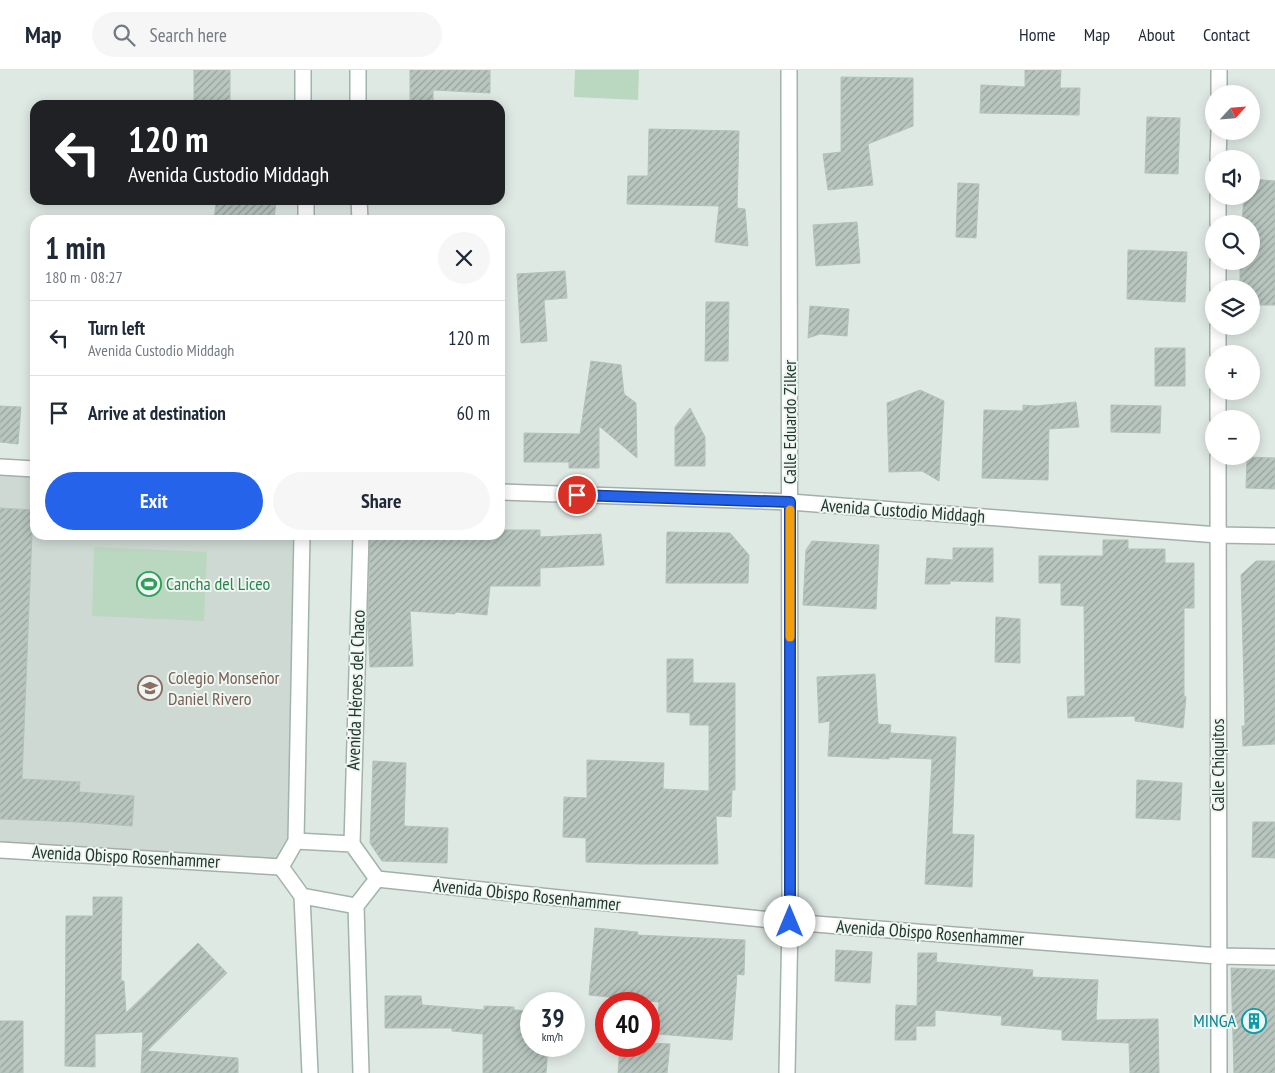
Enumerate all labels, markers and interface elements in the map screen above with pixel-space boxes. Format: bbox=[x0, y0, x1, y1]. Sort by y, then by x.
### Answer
search box bbox=[92, 12, 442, 57]
text: Map bbox=[25, 19, 62, 50]
icon: search bbox=[110, 21, 138, 49]
text: Search here bbox=[150, 23, 227, 47]
text: Home bbox=[1019, 23, 1056, 46]
text: Map bbox=[1084, 23, 1110, 46]
text: About bbox=[1138, 23, 1175, 46]
text: Contact bbox=[1203, 23, 1250, 46]
north arrow bbox=[1205, 85, 1260, 140]
map controls bbox=[1205, 85, 1260, 465]
text: 120 m bbox=[128, 116, 209, 162]
icon: left bbox=[45, 120, 110, 185]
button: sound bbox=[1205, 150, 1260, 205]
text: Avenida Custodio Middagh bbox=[128, 160, 329, 188]
button: search bbox=[1205, 215, 1260, 270]
text: 1 min bbox=[45, 228, 106, 267]
button: close bbox=[438, 232, 490, 284]
text: 180 m · 08:27 bbox=[45, 267, 123, 287]
button: layers bbox=[1205, 280, 1260, 335]
text: Turn left bbox=[88, 316, 145, 340]
icon: left bbox=[45, 324, 73, 352]
text: 120 m bbox=[448, 326, 490, 350]
text: Avenida Custodio Middagh bbox=[88, 340, 234, 360]
button: + bbox=[1205, 345, 1260, 400]
street label: Calle Eduardo Zilker bbox=[778, 360, 801, 484]
icon: arrive bbox=[45, 399, 73, 427]
text: Arrive at destination bbox=[88, 401, 226, 425]
text: 60 m bbox=[457, 401, 490, 425]
button: − bbox=[1205, 410, 1260, 465]
button: Exit bbox=[45, 472, 263, 530]
button: Share bbox=[273, 472, 490, 530]
pin bbox=[556, 474, 598, 516]
icon: arrive bbox=[563, 481, 591, 509]
street label: Avenida Custodio Middagh bbox=[820, 493, 986, 528]
sports icon: Cancha del Liceo bbox=[136, 571, 162, 597]
place label: Cancha del Liceo bbox=[166, 572, 270, 595]
street label: Avenida Héroes del Chaco bbox=[341, 609, 370, 771]
place label: Colegio Monseñor Daniel Rivero bbox=[168, 666, 280, 710]
school or university icon: Colegio Monseñor Daniel Rivero bbox=[137, 675, 163, 701]
street label: Calle Chiquitos bbox=[1206, 718, 1229, 812]
street label: Avenida Obispo Rosenhammer bbox=[31, 840, 221, 873]
street label: Avenida Obispo Rosenhammer bbox=[432, 873, 622, 916]
position arrow bbox=[763, 895, 815, 947]
street label: Avenida Obispo Rosenhammer bbox=[835, 914, 1025, 951]
speed limit sign: 40 bbox=[595, 992, 660, 1057]
text: 39 bbox=[541, 1002, 564, 1034]
building icon: MINGA bbox=[1241, 1008, 1267, 1034]
place label: MINGA bbox=[1193, 1009, 1236, 1032]
text: km/h bbox=[542, 1029, 563, 1044]

